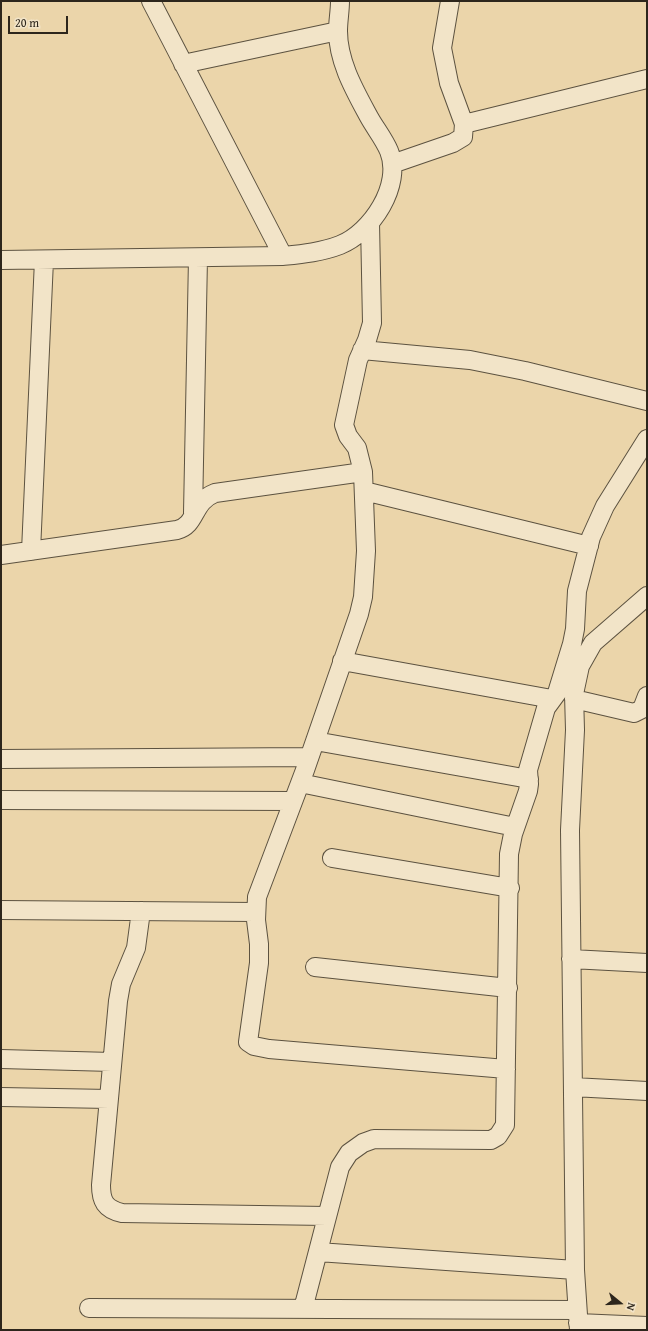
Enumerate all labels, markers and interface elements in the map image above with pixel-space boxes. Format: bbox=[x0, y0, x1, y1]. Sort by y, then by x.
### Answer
scale bar bbox=[10, 8, 70, 34]
text: 20 m bbox=[15, 14, 39, 31]
north arrow bbox=[600, 1283, 640, 1323]
text: N bbox=[623, 1301, 640, 1313]

